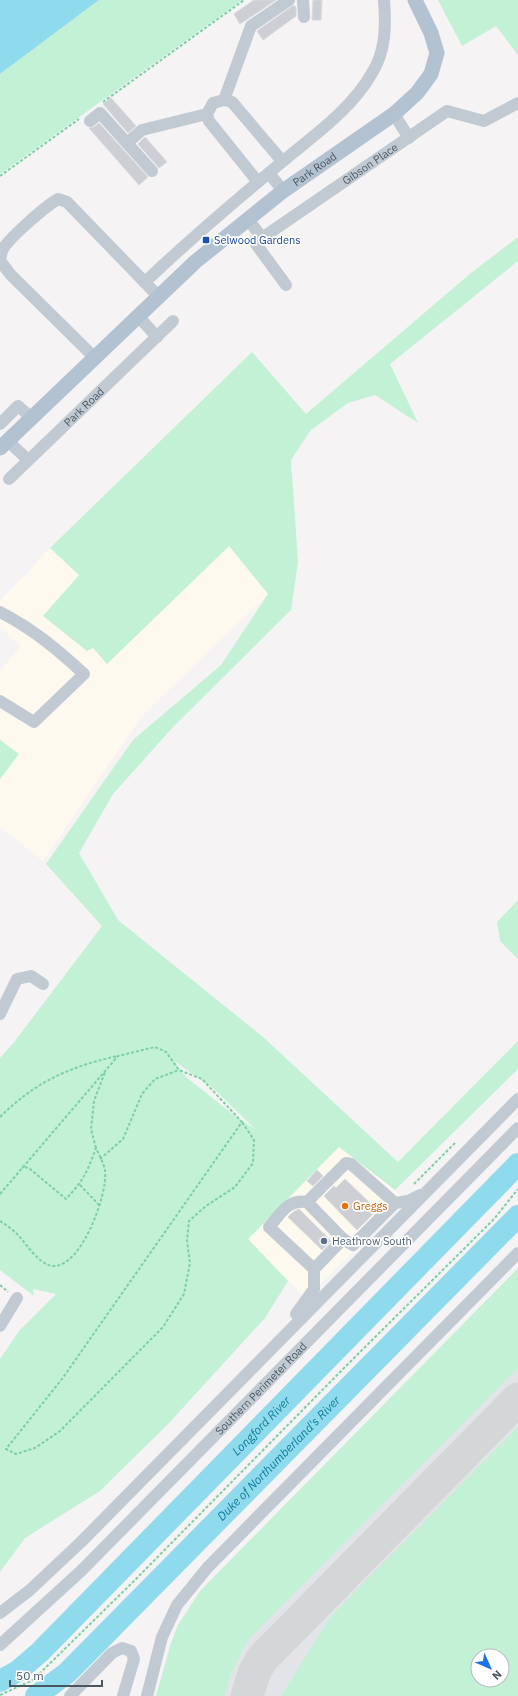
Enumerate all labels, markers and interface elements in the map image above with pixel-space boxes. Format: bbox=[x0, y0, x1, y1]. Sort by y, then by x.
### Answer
street label: Gibson Place bbox=[340, 140, 400, 188]
street label: Park Road bbox=[290, 149, 339, 189]
place label: Selwood Gardens bbox=[214, 233, 301, 247]
marker: Selwood Gardens bbox=[201, 235, 211, 245]
street label: Park Road bbox=[61, 384, 107, 429]
place label: Greggs bbox=[353, 1199, 388, 1213]
marker: Greggs bbox=[340, 1201, 350, 1211]
place label: Heathrow South bbox=[332, 1234, 412, 1248]
marker: Heathrow South bbox=[319, 1236, 329, 1246]
street label: Southern Perimeter Road bbox=[212, 1339, 310, 1438]
water label: Duke of Northumberland's River bbox=[214, 1392, 343, 1524]
water label: Longford River bbox=[229, 1393, 294, 1458]
north arrow bbox=[470, 1648, 510, 1688]
scale bar bbox=[10, 1662, 102, 1688]
text: N bbox=[489, 1667, 505, 1683]
text: 50 m bbox=[16, 1668, 44, 1683]

